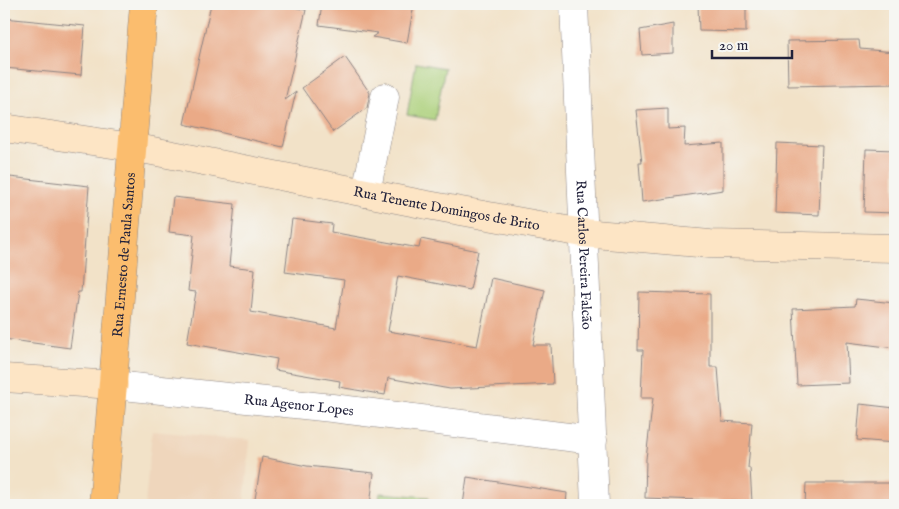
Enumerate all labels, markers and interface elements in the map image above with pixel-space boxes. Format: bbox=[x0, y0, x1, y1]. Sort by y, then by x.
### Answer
scale bar bbox=[712, 28, 792, 60]
text: 20 m bbox=[719, 36, 749, 55]
street label: Rua Ernesto de Paula Santos bbox=[109, 172, 140, 338]
street label: Rua Carlos Pereira Falcão bbox=[571, 180, 596, 330]
street label: Rua Tenente Domingos de Brito bbox=[352, 183, 542, 235]
street label: Rua Agenor Lopes bbox=[243, 391, 355, 421]

